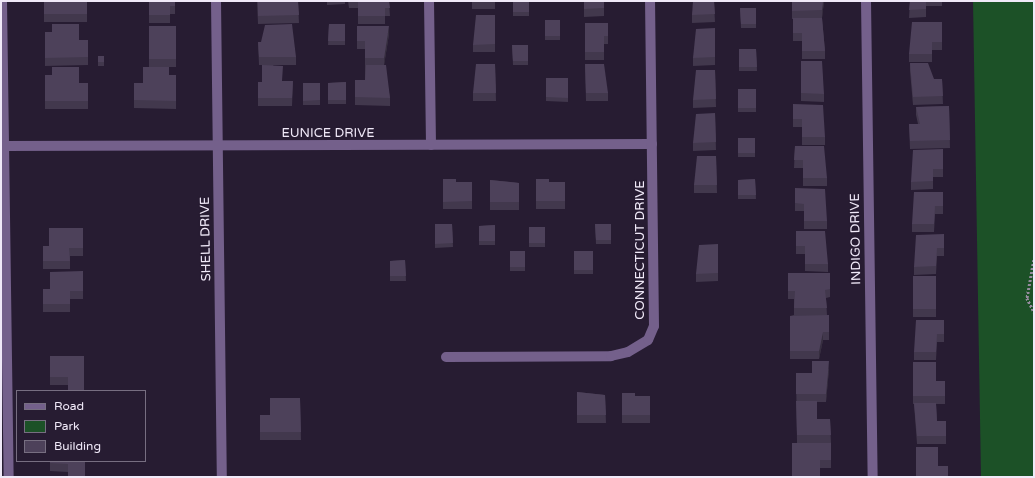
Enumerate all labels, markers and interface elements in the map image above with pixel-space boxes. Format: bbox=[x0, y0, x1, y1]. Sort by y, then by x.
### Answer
street label: EUNICE DRIVE bbox=[281, 125, 375, 141]
street label: CONNECTICUT DRIVE bbox=[632, 180, 648, 320]
street label: INDIGO DRIVE bbox=[847, 193, 865, 285]
street label: SHELL DRIVE bbox=[197, 197, 215, 281]
legend bbox=[16, 390, 146, 462]
text: Road bbox=[54, 399, 84, 413]
text: Park bbox=[54, 419, 80, 433]
text: Building bbox=[54, 439, 101, 453]

